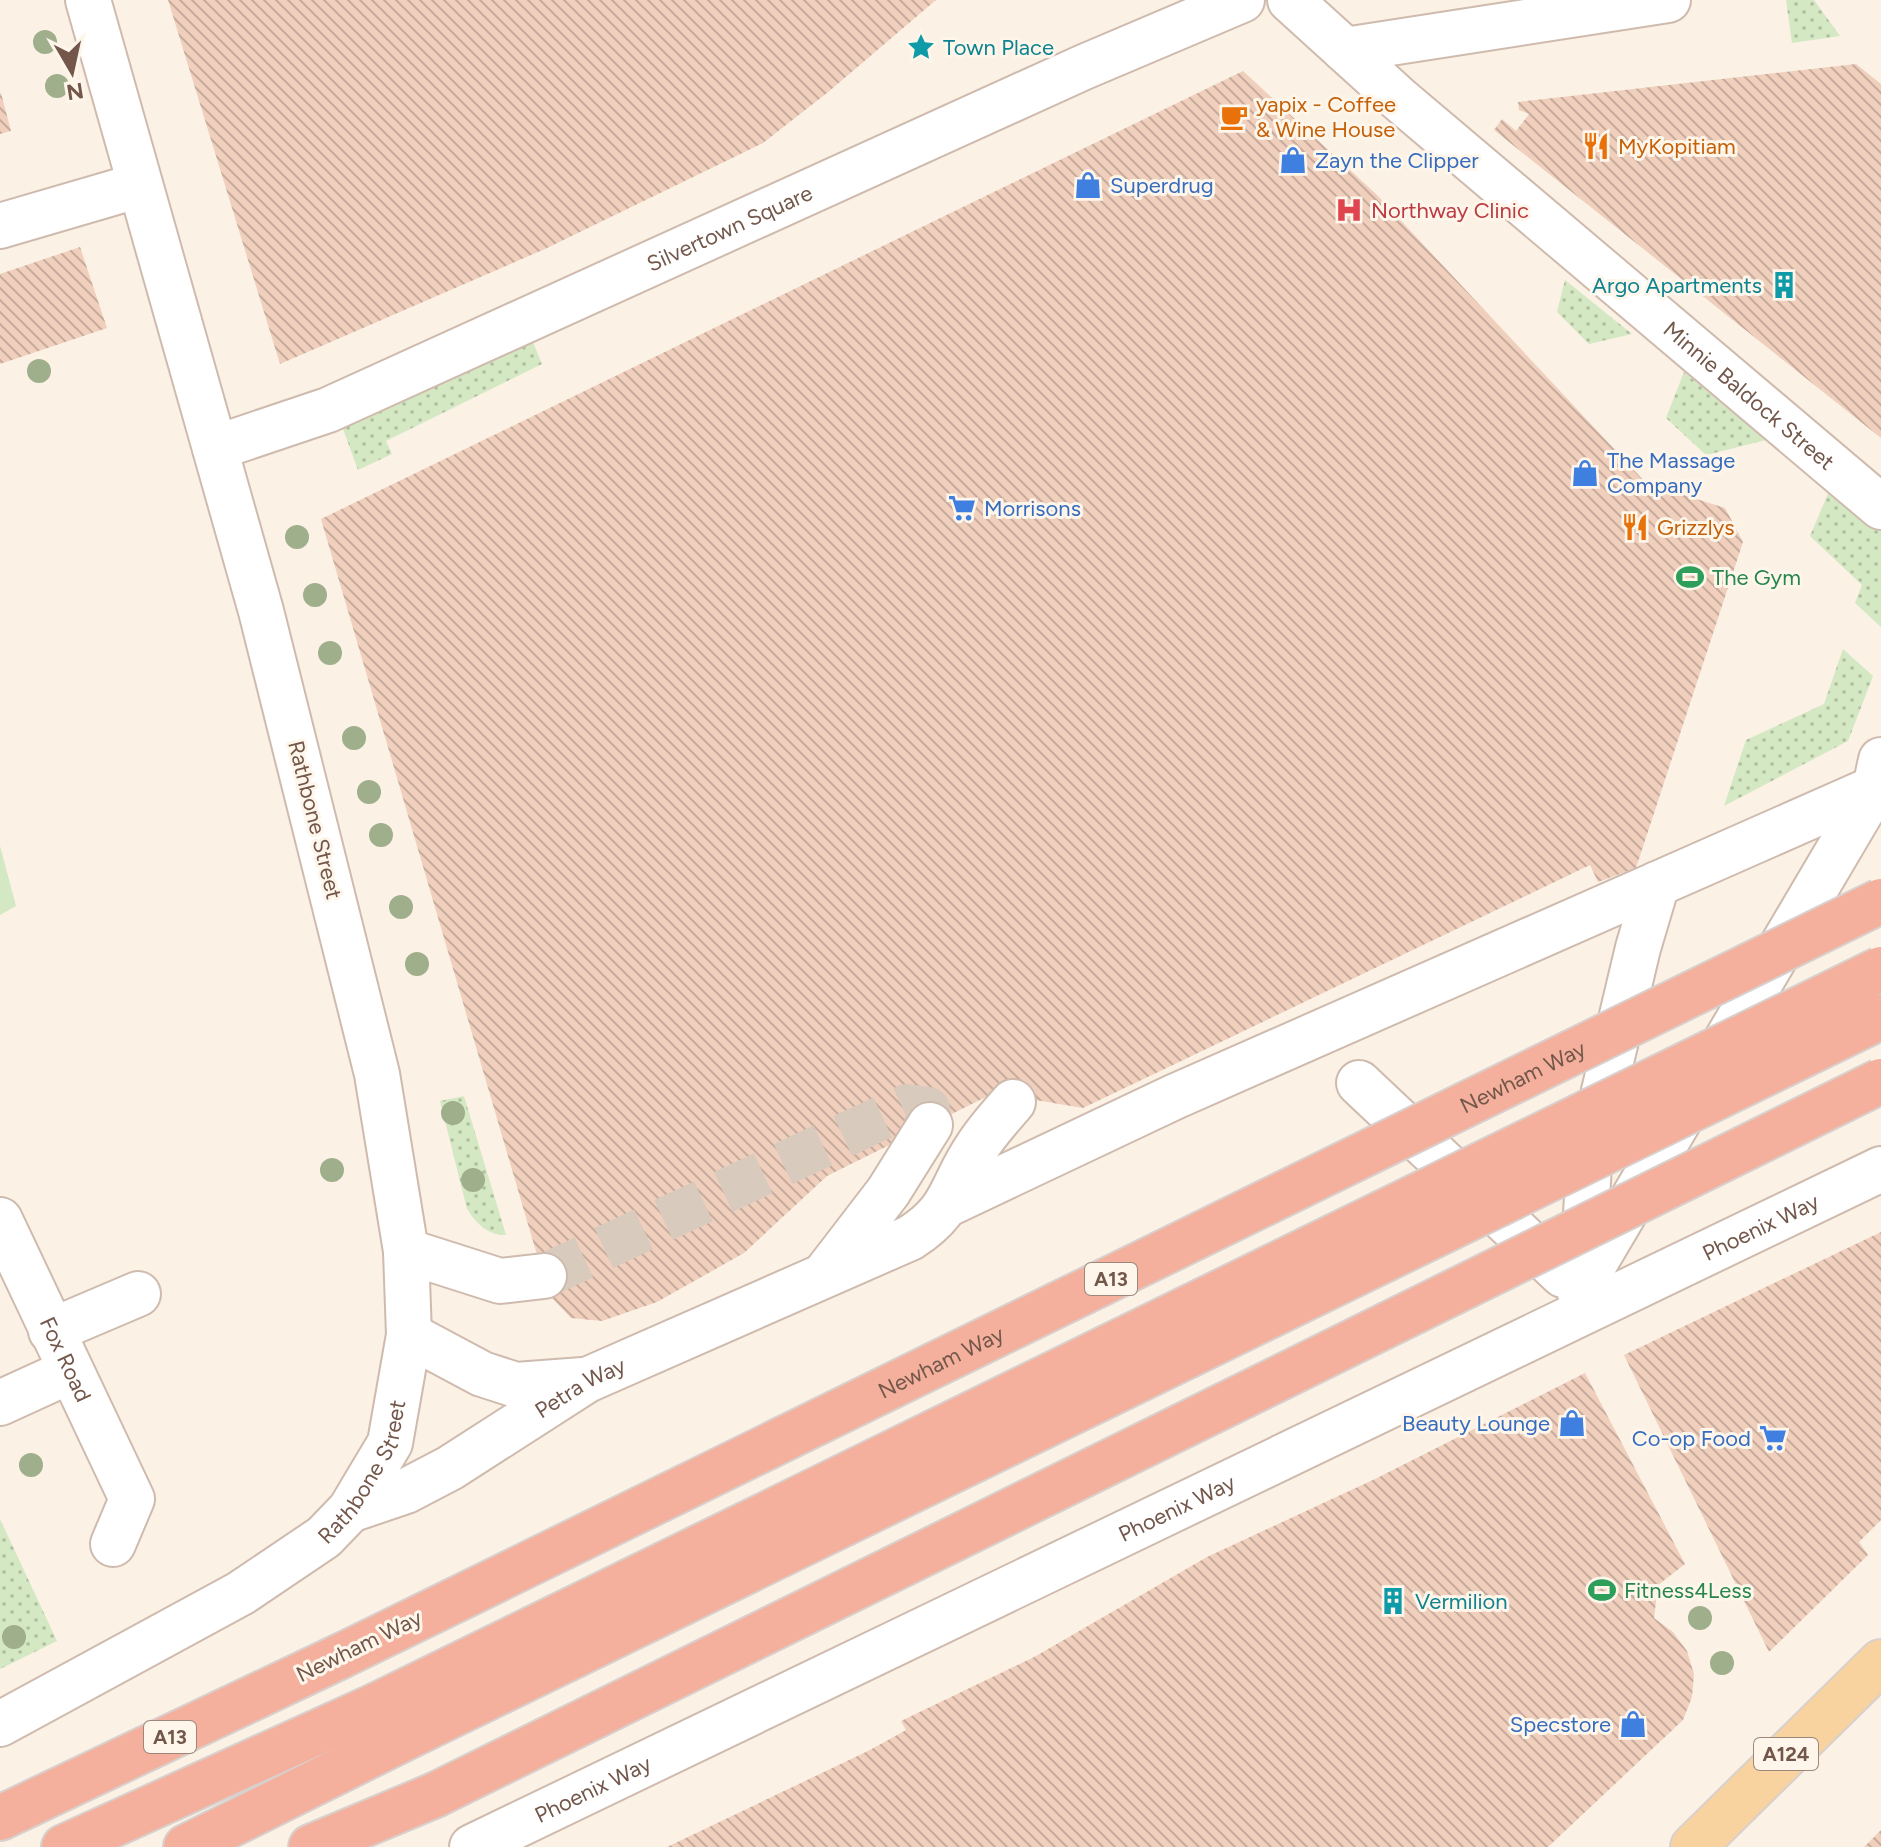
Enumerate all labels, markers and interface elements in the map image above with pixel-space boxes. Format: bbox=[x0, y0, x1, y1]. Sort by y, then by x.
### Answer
north arrow bbox=[32, 32, 112, 112]
place icon: Town Place bbox=[906, 32, 936, 62]
place label: Town Place bbox=[943, 34, 1054, 61]
text: N bbox=[65, 77, 86, 106]
place label: yapix - Coffee & Wine House bbox=[1256, 91, 1396, 143]
cafe icon: yapix - Coffee & Wine House bbox=[1219, 102, 1249, 132]
restaurant icon: MyKopitiam bbox=[1581, 131, 1611, 161]
place label: MyKopitiam bbox=[1618, 133, 1736, 160]
shop icon: Zayn the Clipper bbox=[1278, 145, 1308, 175]
place label: Zayn the Clipper bbox=[1315, 147, 1479, 174]
shop icon: Superdrug bbox=[1073, 170, 1103, 200]
place label: Superdrug bbox=[1110, 172, 1214, 199]
street label: Silvertown Square bbox=[642, 179, 816, 277]
hospital icon: Northway Clinic bbox=[1334, 195, 1364, 225]
place label: Northway Clinic bbox=[1371, 197, 1529, 224]
building icon: Argo Apartments bbox=[1769, 270, 1799, 300]
place label: Argo Apartments bbox=[1592, 272, 1762, 299]
street label: Minnie Baldock Street bbox=[1658, 315, 1840, 475]
place label: The Massage Company bbox=[1607, 447, 1735, 499]
shop icon: The Massage Company bbox=[1570, 458, 1600, 488]
supermarket icon: Morrisons bbox=[947, 493, 977, 523]
place label: Morrisons bbox=[984, 495, 1081, 522]
restaurant icon: Grizzlys bbox=[1620, 512, 1650, 542]
place label: Grizzlys bbox=[1657, 514, 1735, 541]
sports icon: The Gym bbox=[1675, 562, 1705, 592]
place label: The Gym bbox=[1712, 564, 1801, 591]
street label: Rathbone Street bbox=[282, 738, 348, 902]
street label: Newham Way bbox=[1455, 1034, 1590, 1119]
street label: Phoenix Way bbox=[1698, 1187, 1824, 1266]
road number: A13 bbox=[1085, 1263, 1137, 1295]
street label: Fox Road bbox=[34, 1312, 98, 1406]
street label: Newham Way bbox=[874, 1320, 1008, 1404]
street label: Petra Way bbox=[530, 1351, 630, 1424]
street label: Rathbone Street bbox=[312, 1398, 411, 1549]
shop icon: Beauty Lounge bbox=[1557, 1408, 1587, 1438]
place label: Beauty Lounge bbox=[1402, 1410, 1550, 1437]
supermarket icon: Co-op Food bbox=[1758, 1423, 1788, 1453]
place label: Co-op Food bbox=[1632, 1425, 1751, 1452]
street label: Phoenix Way bbox=[1114, 1468, 1240, 1547]
sports icon: Fitness4Less bbox=[1587, 1575, 1617, 1605]
place label: Fitness4Less bbox=[1624, 1577, 1752, 1604]
building icon: Vermilion bbox=[1378, 1586, 1408, 1616]
place label: Vermilion bbox=[1415, 1588, 1508, 1615]
street label: Newham Way bbox=[292, 1604, 427, 1688]
shop icon: Specstore bbox=[1618, 1709, 1648, 1739]
place label: Specstore bbox=[1510, 1711, 1611, 1738]
road number: A13 bbox=[144, 1721, 196, 1753]
road number: A124 bbox=[1754, 1738, 1818, 1770]
street label: Phoenix Way bbox=[530, 1749, 656, 1828]

